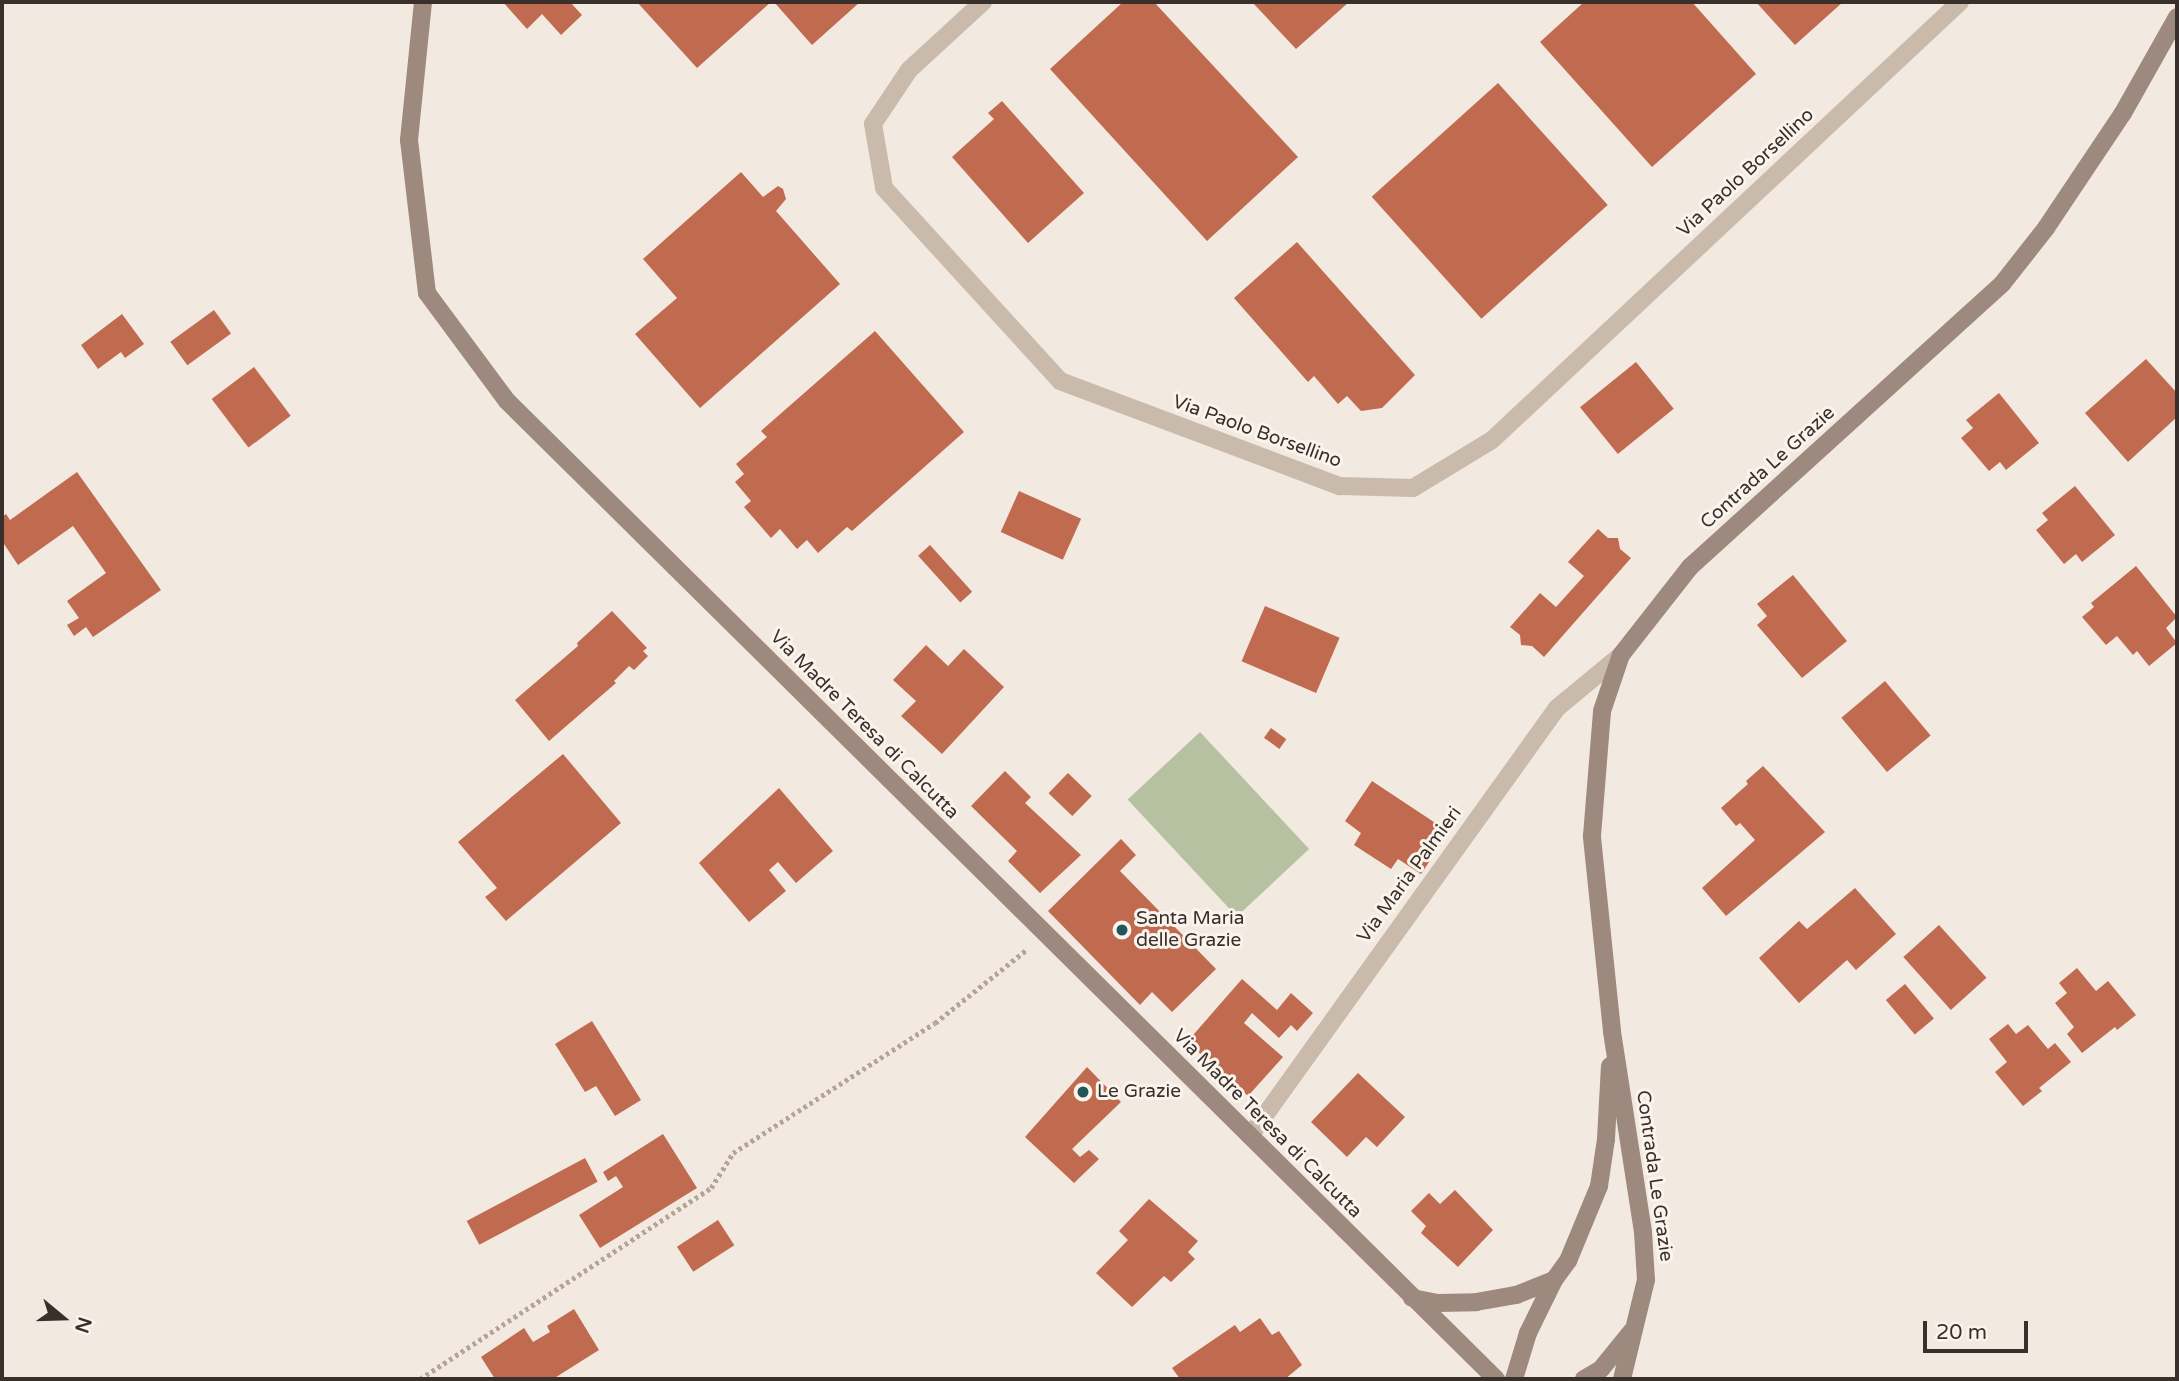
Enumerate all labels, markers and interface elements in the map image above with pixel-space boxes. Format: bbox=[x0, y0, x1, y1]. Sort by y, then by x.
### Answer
street label: Via Paolo Borsellino bbox=[1673, 104, 1819, 242]
street label: Via Paolo Borsellino bbox=[1169, 391, 1345, 473]
street label: Contrada Le Grazie bbox=[1696, 402, 1840, 534]
street label: Via Madre Teresa di Calcutta bbox=[765, 626, 963, 824]
street label: Via Maria Palmieri bbox=[1353, 803, 1467, 947]
place label: Santa Maria delle Grazie bbox=[1136, 908, 1244, 952]
marker: Santa Maria delle Grazie bbox=[1114, 922, 1130, 938]
street label: Via Madre Teresa di Calcutta bbox=[1168, 1025, 1366, 1223]
place label: Le Grazie bbox=[1097, 1081, 1181, 1103]
marker: Le Grazie bbox=[1075, 1084, 1091, 1100]
street label: Contrada Le Grazie bbox=[1631, 1089, 1677, 1263]
north arrow bbox=[28, 1283, 98, 1353]
scale bar bbox=[1927, 1308, 2032, 1352]
text: N bbox=[70, 1314, 96, 1336]
text: 20 m bbox=[1936, 1320, 1987, 1345]

